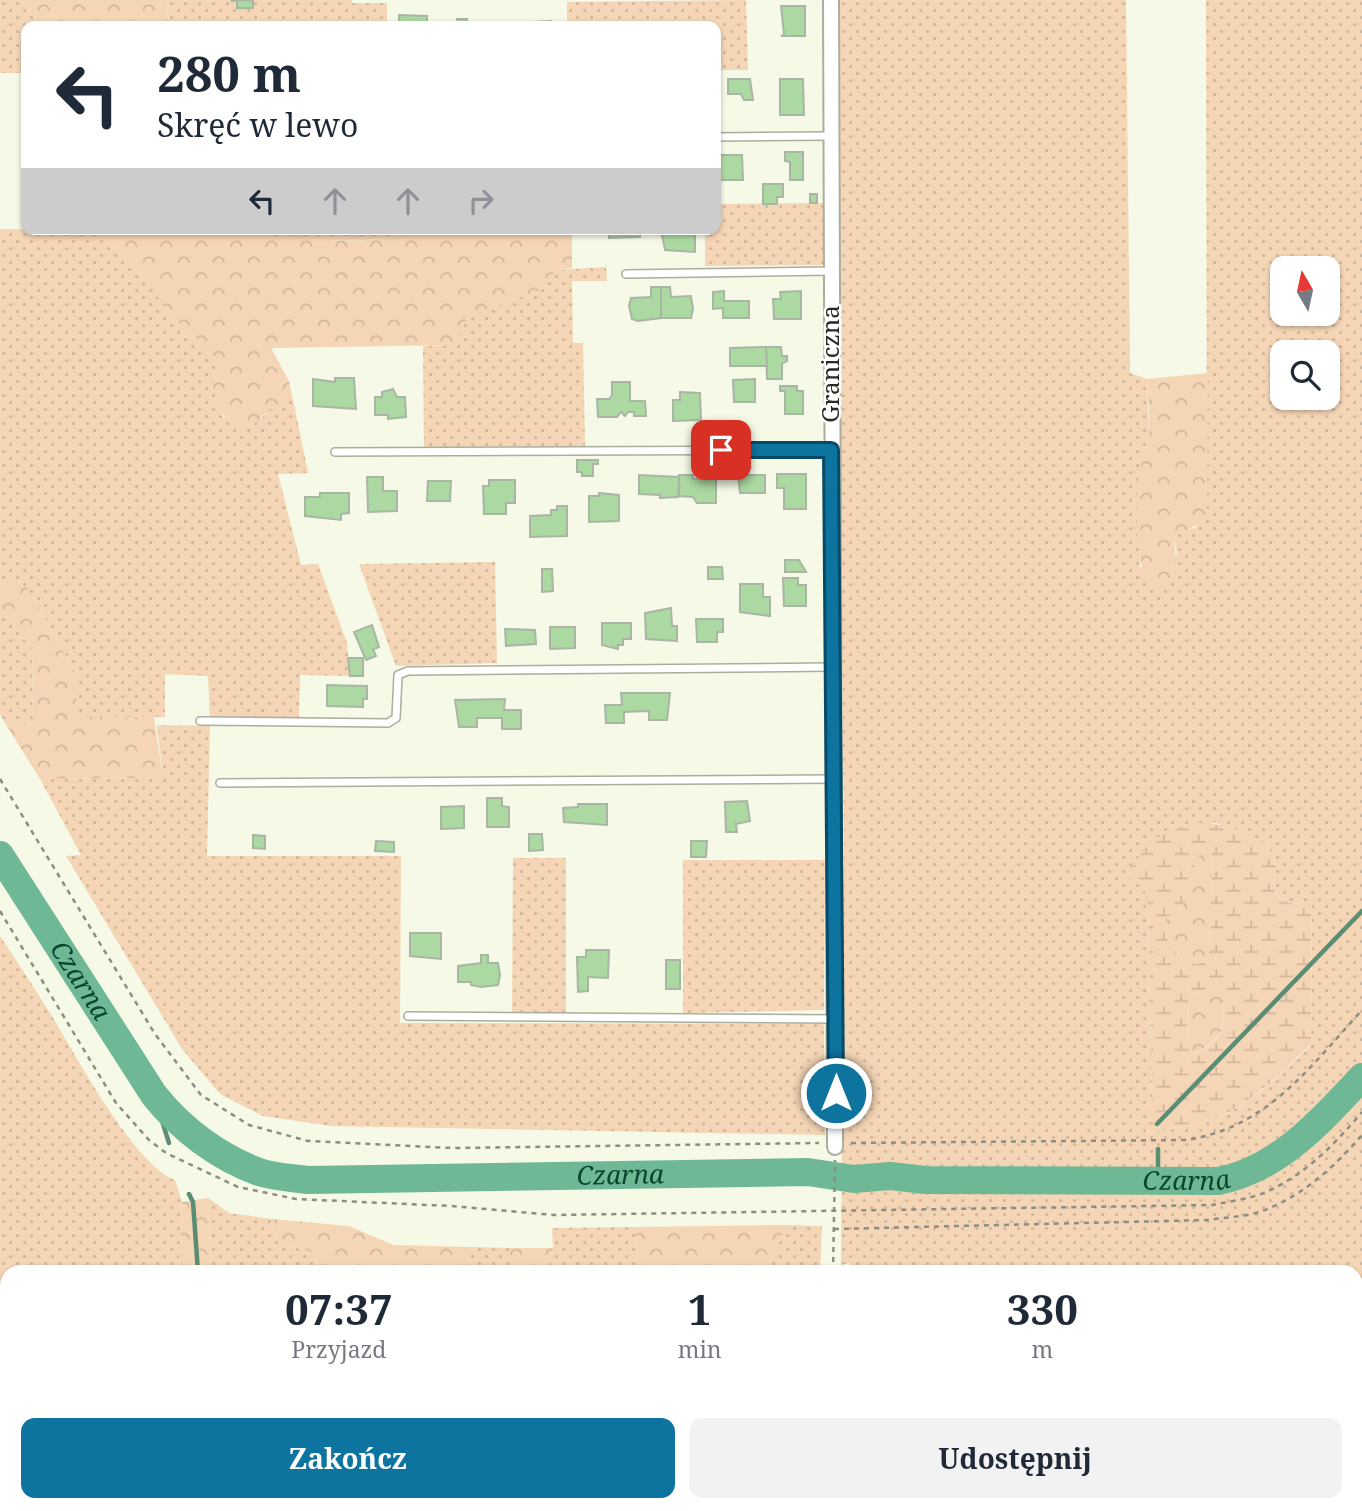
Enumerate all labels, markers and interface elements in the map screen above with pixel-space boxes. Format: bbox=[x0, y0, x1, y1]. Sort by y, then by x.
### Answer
text: 280 m bbox=[157, 40, 301, 106]
icon: left bbox=[42, 49, 133, 140]
text: Skręć w lewo bbox=[157, 103, 358, 146]
icon: left bbox=[243, 182, 281, 220]
icon: ahead bbox=[316, 182, 354, 220]
icon: ahead bbox=[389, 182, 427, 220]
icon: right bbox=[462, 182, 500, 220]
north arrow bbox=[1270, 256, 1340, 326]
map controls bbox=[1270, 256, 1340, 410]
street label: Graniczna bbox=[813, 305, 846, 423]
button: search bbox=[1270, 340, 1340, 410]
pin bbox=[691, 420, 751, 480]
icon: arrive bbox=[702, 431, 740, 469]
water label: Czarna bbox=[43, 933, 120, 1026]
position arrow bbox=[799, 1056, 873, 1130]
water label: Czarna bbox=[576, 1155, 664, 1193]
water label: Czarna bbox=[1143, 1160, 1234, 1198]
text: 07:37 bbox=[285, 1280, 393, 1337]
text: 1 bbox=[688, 1280, 712, 1337]
text: 330 bbox=[1007, 1280, 1078, 1337]
text: Przyjazd bbox=[291, 1333, 386, 1365]
text: min bbox=[678, 1333, 722, 1365]
text: m bbox=[1031, 1333, 1053, 1365]
button: Zakończ bbox=[21, 1418, 675, 1498]
button: Udostępnij bbox=[689, 1418, 1342, 1498]

